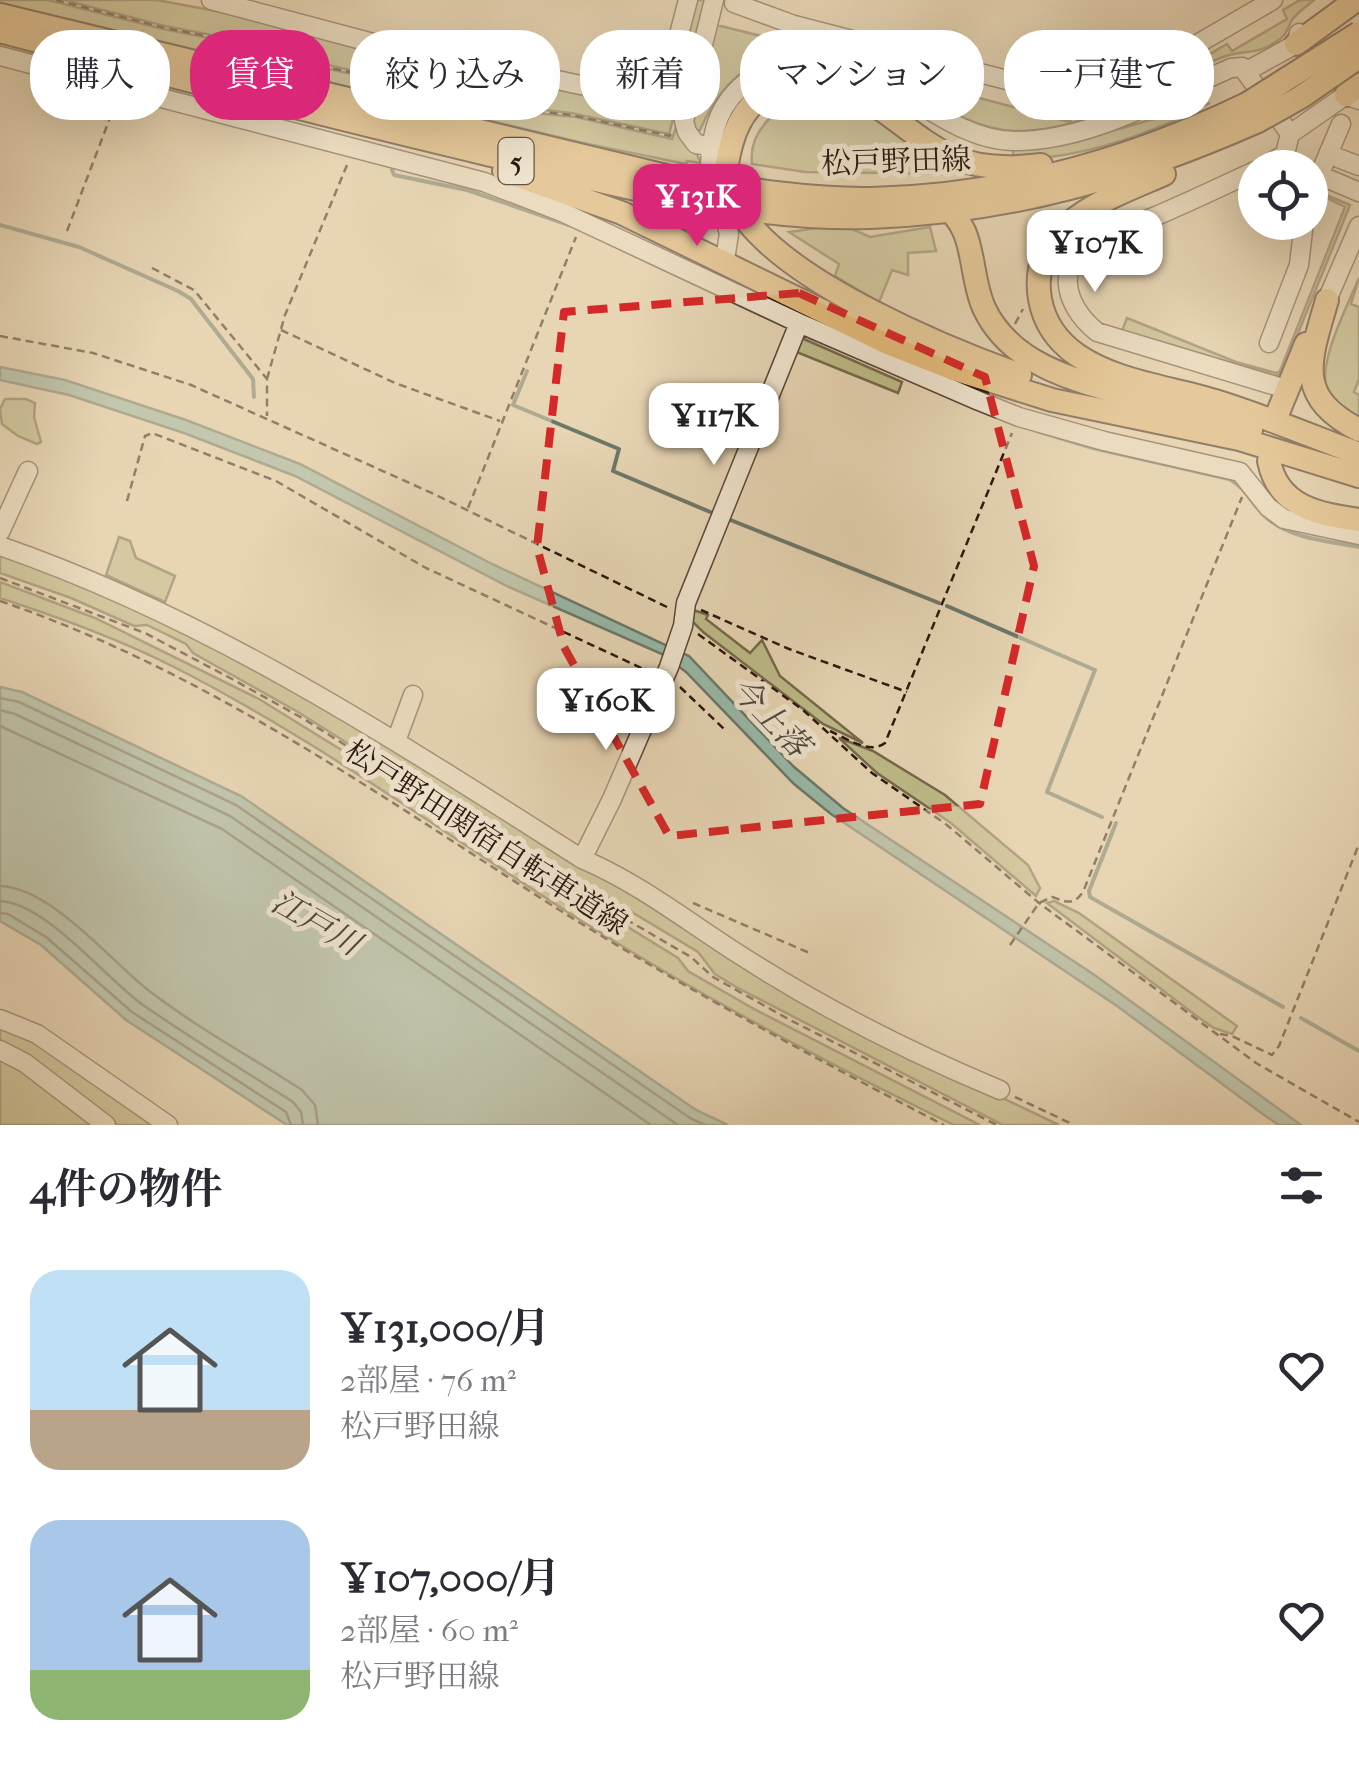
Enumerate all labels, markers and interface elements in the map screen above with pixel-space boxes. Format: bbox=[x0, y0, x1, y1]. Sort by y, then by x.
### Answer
chip: 購入 bbox=[30, 30, 170, 120]
chip: 賃貸 bbox=[190, 30, 330, 120]
chip: 絞り込み bbox=[350, 30, 560, 120]
chip: 新着 bbox=[580, 30, 720, 120]
chip: マンション bbox=[740, 30, 984, 120]
chip: 一戸建て bbox=[1004, 30, 1214, 120]
road number: 5 bbox=[498, 138, 534, 184]
street label: 松戸野田線 bbox=[820, 142, 972, 182]
map controls bbox=[1238, 150, 1328, 240]
button: locate bbox=[1238, 150, 1328, 240]
pin: ¥131K bbox=[627, 164, 767, 249]
text: ¥131K bbox=[655, 178, 739, 215]
pin: ¥107K bbox=[1025, 210, 1165, 295]
text: ¥107K bbox=[1049, 224, 1141, 261]
pin: ¥117K bbox=[644, 383, 784, 468]
text: ¥117K bbox=[671, 397, 757, 434]
pin: ¥160K bbox=[536, 668, 676, 753]
water label: 今上落 bbox=[723, 670, 820, 768]
text: ¥160K bbox=[559, 682, 653, 719]
street label: 松戸野田関宿自転車道線 bbox=[338, 733, 634, 943]
water label: 江戸川 bbox=[265, 883, 369, 965]
icon: filters bbox=[1274, 1158, 1329, 1213]
text: 4件の物件 bbox=[30, 1165, 223, 1214]
text: ¥131,000/月 bbox=[340, 1304, 550, 1353]
icon: home bbox=[110, 1310, 230, 1430]
icon: heart bbox=[1274, 1343, 1329, 1398]
text: 2部屋 · 76 m² bbox=[340, 1362, 516, 1399]
text: 松戸野田線 bbox=[340, 1408, 500, 1445]
text: ¥107,000/月 bbox=[340, 1554, 561, 1603]
icon: home bbox=[110, 1560, 230, 1680]
icon: heart bbox=[1274, 1593, 1329, 1648]
text: 2部屋 · 60 m² bbox=[340, 1612, 518, 1649]
text: 松戸野田線 bbox=[340, 1658, 500, 1695]

